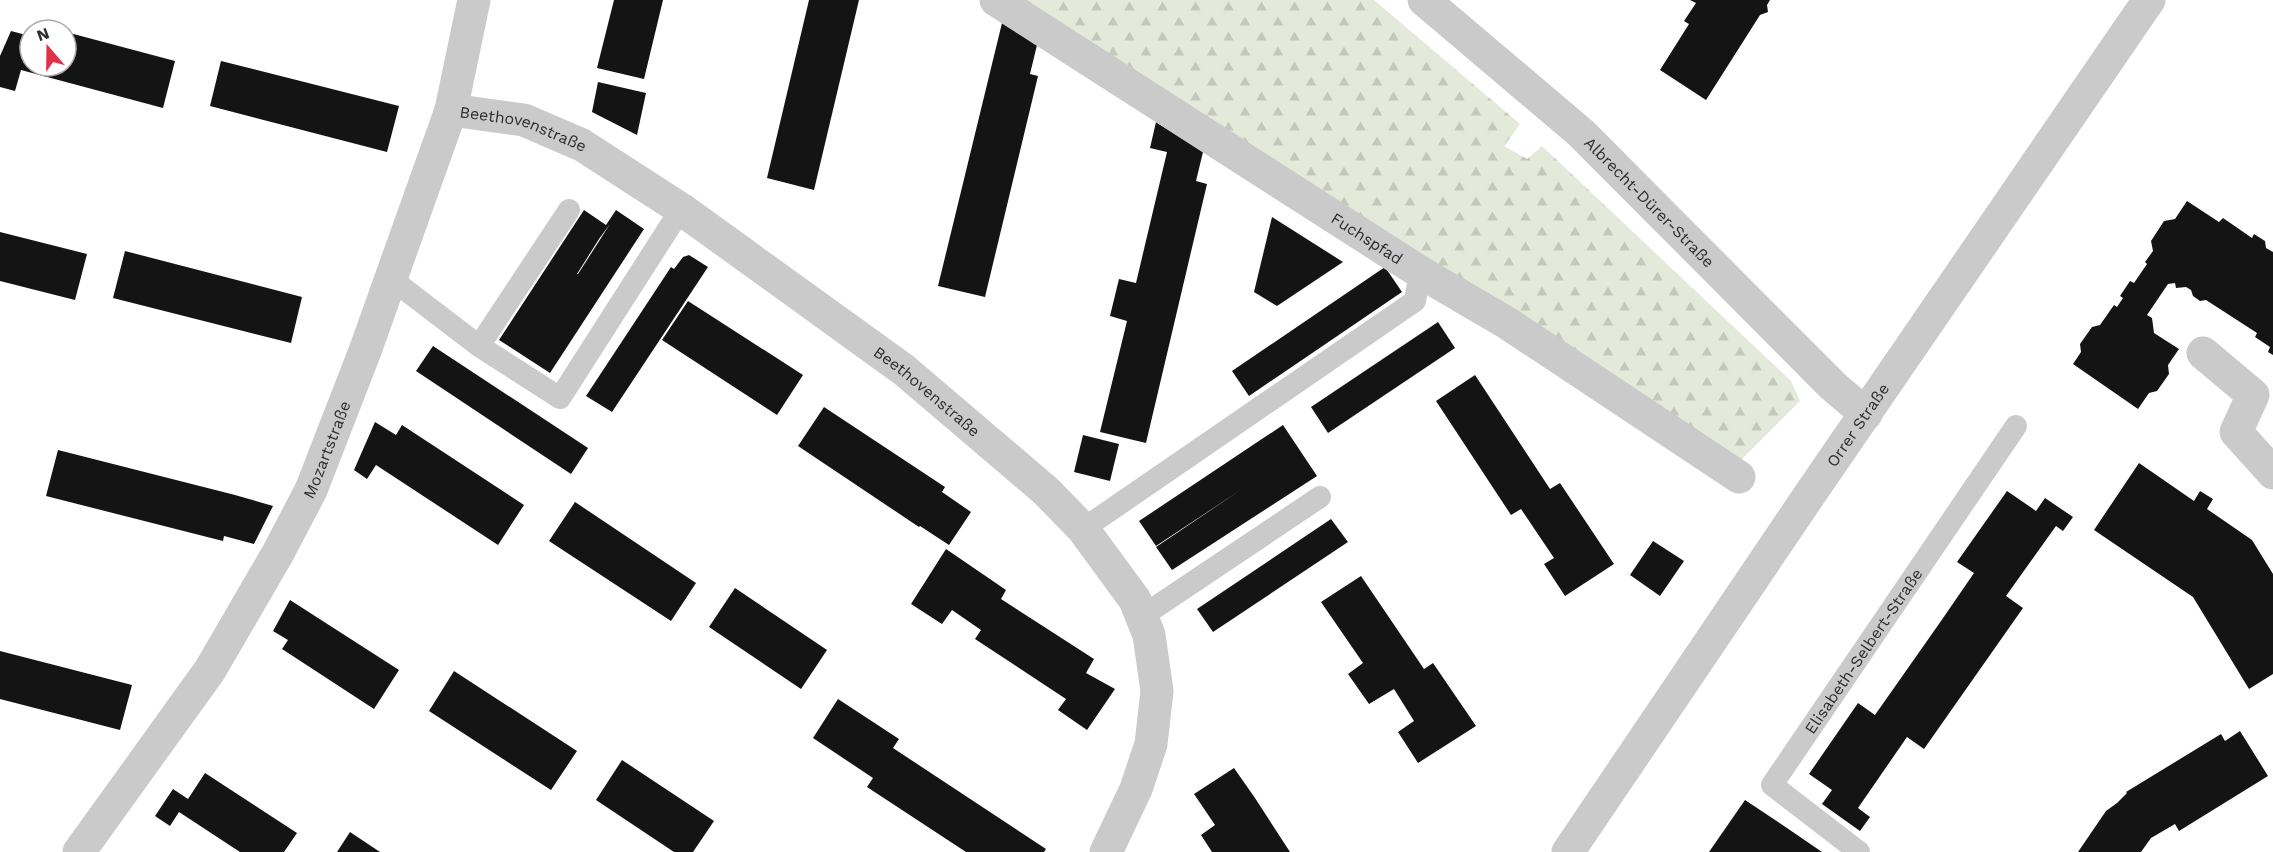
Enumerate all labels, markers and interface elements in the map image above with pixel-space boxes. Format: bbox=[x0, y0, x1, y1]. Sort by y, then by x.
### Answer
north arrow bbox=[18, 18, 78, 78]
text: N bbox=[34, 23, 52, 45]
street label: Beethovenstraße bbox=[459, 102, 590, 155]
street label: Albrecht-Dürer-Straße bbox=[1581, 133, 1718, 271]
street label: Fuchspfad bbox=[1328, 208, 1406, 268]
street label: Beethovenstraße bbox=[870, 342, 984, 440]
street label: Orrer Straße bbox=[1822, 379, 1893, 470]
street label: Mozartstraße bbox=[299, 398, 354, 502]
street label: Elisabeth-Selbert-Straße bbox=[1800, 565, 1926, 737]

